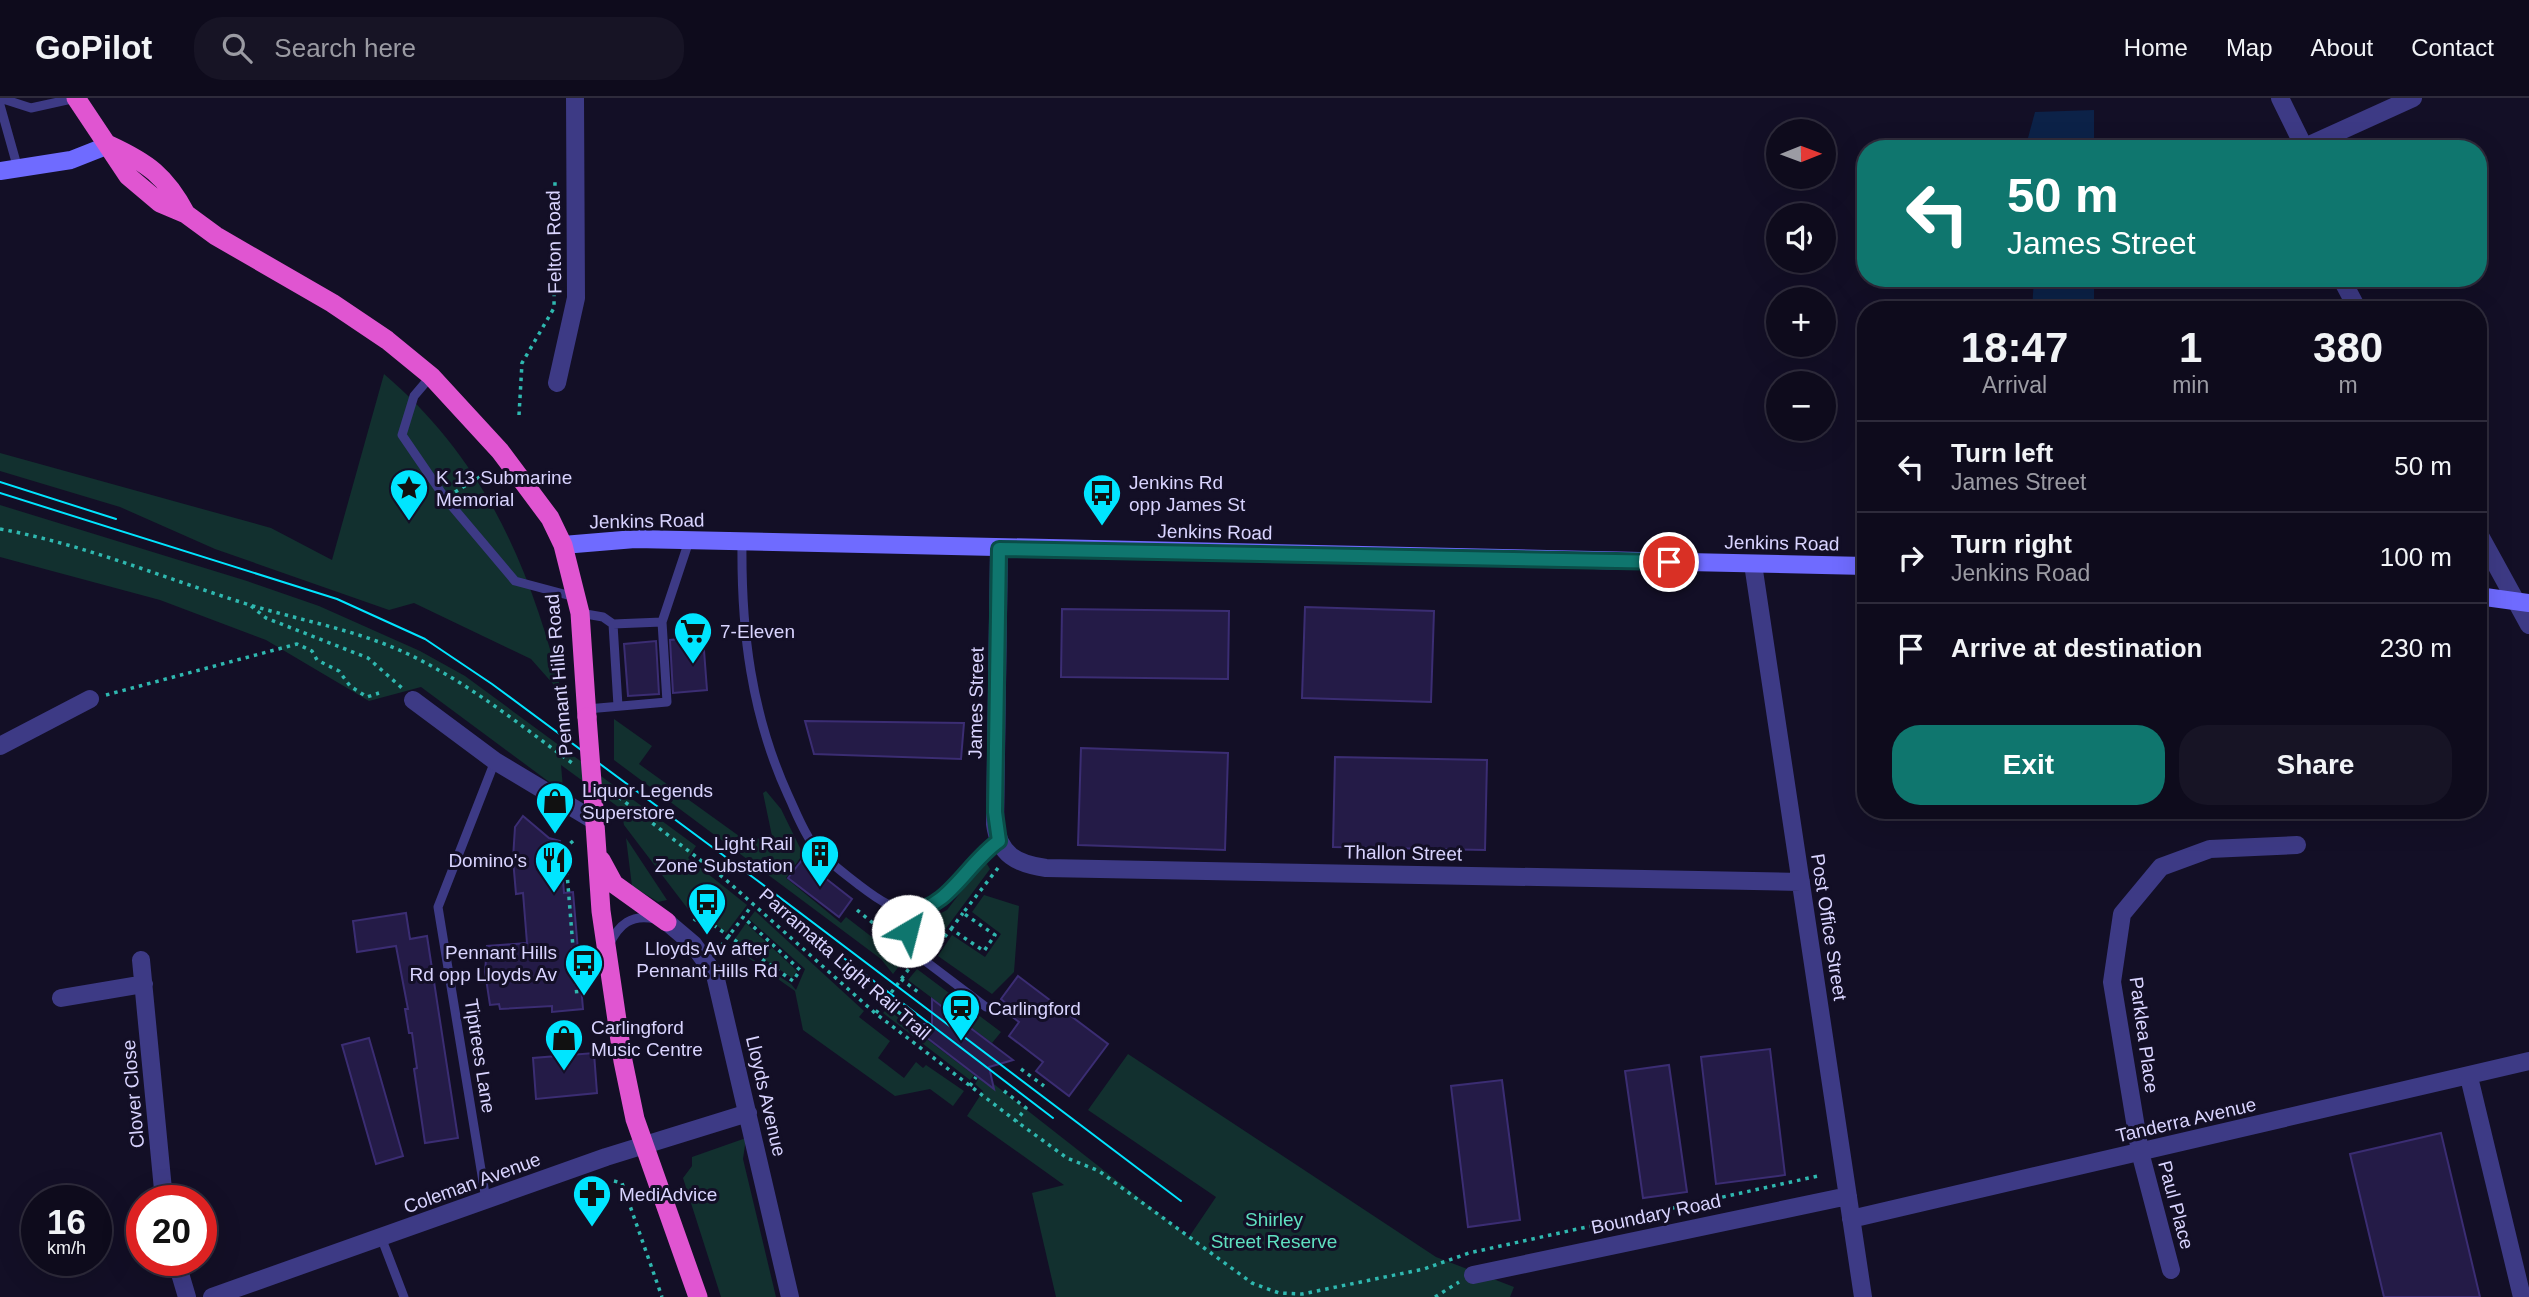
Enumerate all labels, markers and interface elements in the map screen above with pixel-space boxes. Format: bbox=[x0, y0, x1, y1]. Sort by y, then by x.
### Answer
search box bbox=[194, 17, 684, 80]
text: GoPilot bbox=[35, 29, 152, 66]
icon: search bbox=[218, 29, 256, 67]
text: Search here bbox=[274, 33, 416, 63]
text: Home bbox=[2124, 34, 2188, 61]
text: Map bbox=[2226, 34, 2273, 61]
text: About bbox=[2311, 34, 2373, 61]
text: Contact bbox=[2411, 34, 2494, 61]
north arrow bbox=[1766, 119, 1836, 189]
map controls bbox=[1766, 119, 1836, 441]
icon: left bbox=[1892, 168, 1983, 259]
text: 50 m bbox=[2007, 168, 2119, 222]
street label: Felton Road bbox=[543, 190, 565, 294]
button: sound bbox=[1766, 203, 1836, 273]
text: James Street bbox=[2007, 225, 2196, 261]
button: + bbox=[1766, 287, 1836, 357]
text: 18:47 bbox=[1961, 324, 2068, 371]
text: 1 bbox=[2179, 324, 2202, 371]
text: 380 bbox=[2313, 324, 2383, 371]
button: − bbox=[1766, 371, 1836, 441]
text: Arrival bbox=[1982, 372, 2047, 398]
text: min bbox=[2172, 372, 2209, 398]
text: m bbox=[2339, 372, 2358, 398]
text: Turn left bbox=[1951, 438, 2053, 468]
icon: left bbox=[1892, 448, 1930, 486]
text: 50 m bbox=[2394, 451, 2452, 481]
place icon: K 13 Submarine Memorial bbox=[388, 467, 430, 522]
place label: K 13 Submarine Memorial bbox=[436, 467, 572, 510]
text: James Street bbox=[1951, 469, 2087, 495]
bus stop icon: Jenkins Rd opp James St bbox=[1081, 472, 1123, 527]
place label: Jenkins Rd opp James St bbox=[1129, 472, 1246, 515]
street label: Jenkins Road bbox=[589, 509, 705, 533]
street label: Jenkins Road bbox=[1157, 520, 1273, 544]
text: Turn right bbox=[1951, 529, 2072, 559]
street label: Jenkins Road bbox=[1724, 531, 1840, 555]
pin bbox=[1639, 532, 1699, 592]
icon: right bbox=[1892, 539, 1930, 577]
text: 100 m bbox=[2380, 542, 2452, 572]
icon: arrive bbox=[1650, 543, 1688, 581]
text: Jenkins Road bbox=[1951, 560, 2090, 586]
street label: Pennant Hills Road bbox=[541, 593, 577, 757]
supermarket icon: 7-Eleven bbox=[672, 610, 714, 665]
place label: 7-Eleven bbox=[720, 621, 795, 642]
icon: arrive bbox=[1892, 630, 1930, 668]
text: Arrive at destination bbox=[1951, 633, 2202, 663]
text: 230 m bbox=[2380, 633, 2452, 663]
street label: James Street bbox=[965, 646, 987, 759]
button: Exit bbox=[1892, 725, 2165, 805]
button: Share bbox=[2179, 725, 2452, 805]
shop icon: Liquor Legends Superstore bbox=[534, 780, 576, 835]
place label: Liquor Legends Superstore bbox=[582, 780, 713, 823]
place label: Light Rail Zone Substation bbox=[655, 833, 793, 876]
building icon: Light Rail Zone Substation bbox=[799, 833, 841, 888]
restaurant icon: Domino's bbox=[533, 839, 575, 894]
street label: Thallon Street bbox=[1344, 841, 1463, 865]
place label: Domino's bbox=[448, 850, 527, 871]
street label: Post Office Street bbox=[1807, 852, 1851, 1003]
bus stop icon: Lloyds Av after Pennant Hills Rd bbox=[686, 881, 728, 936]
street label: Parramatta Light Rail Trail bbox=[755, 884, 935, 1044]
position arrow bbox=[871, 894, 945, 968]
place label: Lloyds Av after Pennant Hills Rd bbox=[636, 938, 778, 981]
place label: Pennant Hills Rd opp Lloyds Av bbox=[409, 942, 557, 985]
bus stop icon: Pennant Hills Rd opp Lloyds Av bbox=[563, 942, 605, 997]
street label: Parklea Place bbox=[2125, 975, 2163, 1095]
station icon: Carlingford bbox=[940, 987, 982, 1042]
street label: Tiptrees Lane bbox=[461, 997, 499, 1115]
place label: Carlingford bbox=[988, 998, 1081, 1019]
shop icon: Carlingford Music Centre bbox=[543, 1017, 585, 1072]
place label: Carlingford Music Centre bbox=[591, 1017, 703, 1060]
street label: Lloyds Avenue bbox=[742, 1034, 790, 1158]
street label: Clover Close bbox=[118, 1039, 148, 1149]
street label: Tanderra Avenue bbox=[2114, 1094, 2258, 1146]
street label: Coleman Avenue bbox=[401, 1148, 543, 1218]
street label: Paul Place bbox=[2154, 1158, 2198, 1252]
pharmacy icon: MediAdvice bbox=[571, 1173, 613, 1228]
place label: MediAdvice bbox=[619, 1184, 717, 1205]
speed limit sign: 20 bbox=[126, 1185, 217, 1276]
street label: Boundary Road bbox=[1589, 1190, 1723, 1238]
text: 16 bbox=[47, 1202, 86, 1241]
park label: Shirley Street Reserve bbox=[1211, 1209, 1337, 1252]
text: km/h bbox=[47, 1238, 86, 1258]

